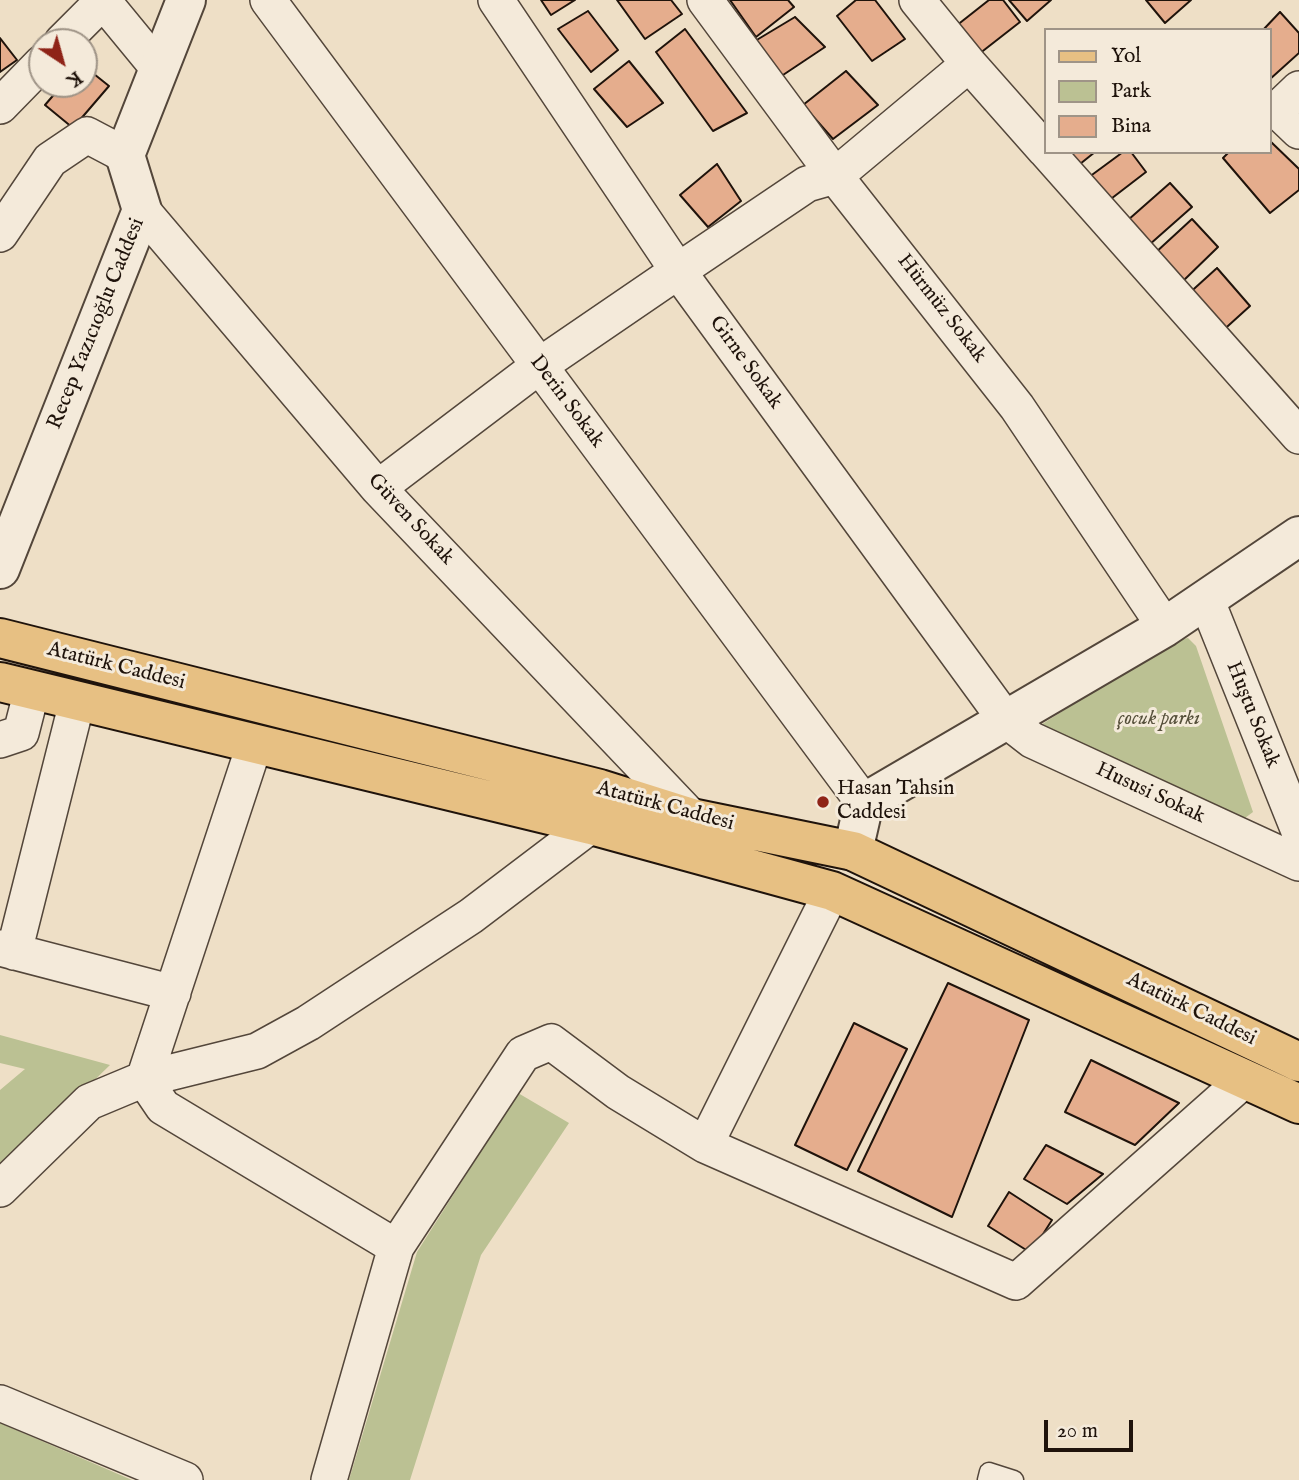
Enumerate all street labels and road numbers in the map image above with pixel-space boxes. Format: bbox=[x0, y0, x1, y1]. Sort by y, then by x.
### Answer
street label: Recep Yazıcıoğlu Caddesi bbox=[43, 215, 151, 433]
street label: Hürmüz Sokak bbox=[891, 250, 991, 368]
street label: Girne Sokak bbox=[703, 312, 787, 414]
street label: Derin Sokak bbox=[523, 351, 609, 453]
street label: Güven Sokak bbox=[361, 469, 459, 571]
street label: Atatürk Caddesi bbox=[44, 638, 188, 696]
street label: Huştu Sokak bbox=[1219, 658, 1285, 772]
street label: Hususi Sokak bbox=[1091, 758, 1209, 830]
street label: Atatürk Caddesi bbox=[594, 777, 736, 837]
street label: Atatürk Caddesi bbox=[1122, 968, 1260, 1052]

